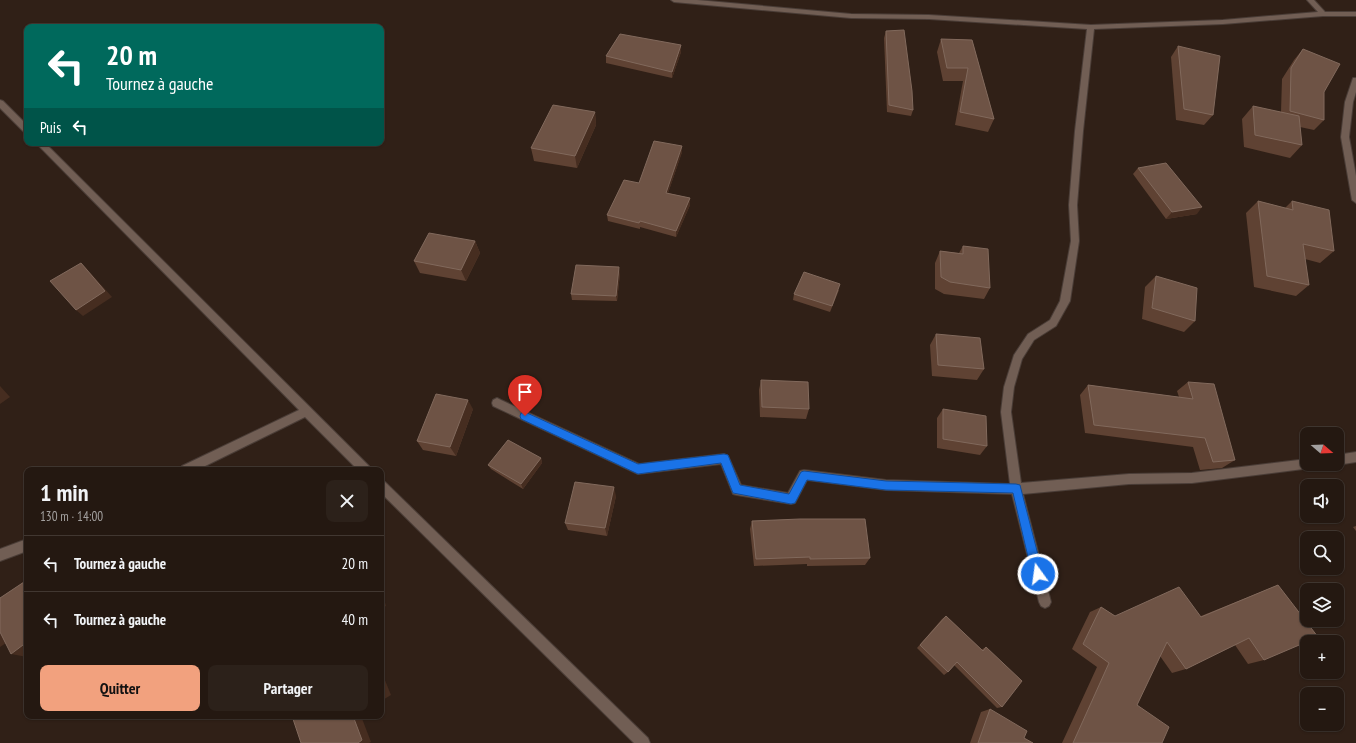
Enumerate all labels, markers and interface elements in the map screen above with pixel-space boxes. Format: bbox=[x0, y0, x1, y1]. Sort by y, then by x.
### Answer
text: 20 m bbox=[106, 36, 157, 73]
icon: left bbox=[40, 40, 92, 92]
text: Tournez à gauche bbox=[106, 72, 213, 95]
icon: left bbox=[69, 116, 91, 138]
text: Puis bbox=[40, 118, 61, 137]
pin bbox=[508, 375, 542, 416]
icon: arrive bbox=[514, 381, 536, 403]
north arrow bbox=[1300, 427, 1344, 471]
map controls bbox=[1300, 427, 1344, 731]
text: 1 min bbox=[40, 477, 88, 508]
button: sound bbox=[1300, 479, 1344, 523]
button: close bbox=[326, 480, 368, 522]
text: 130 m · 14:00 bbox=[40, 508, 103, 525]
button: search bbox=[1300, 531, 1344, 575]
icon: left bbox=[40, 553, 62, 575]
position arrow bbox=[1017, 553, 1059, 595]
text: Tournez à gauche bbox=[74, 554, 166, 573]
text: 20 m bbox=[342, 554, 368, 573]
button: layers bbox=[1300, 583, 1344, 627]
icon: left bbox=[40, 609, 62, 631]
text: Tournez à gauche bbox=[74, 610, 166, 629]
text: 40 m bbox=[342, 610, 368, 629]
button: + bbox=[1300, 635, 1344, 679]
button: Quitter bbox=[40, 665, 200, 711]
button: Partager bbox=[208, 665, 368, 711]
button: − bbox=[1300, 687, 1344, 731]

